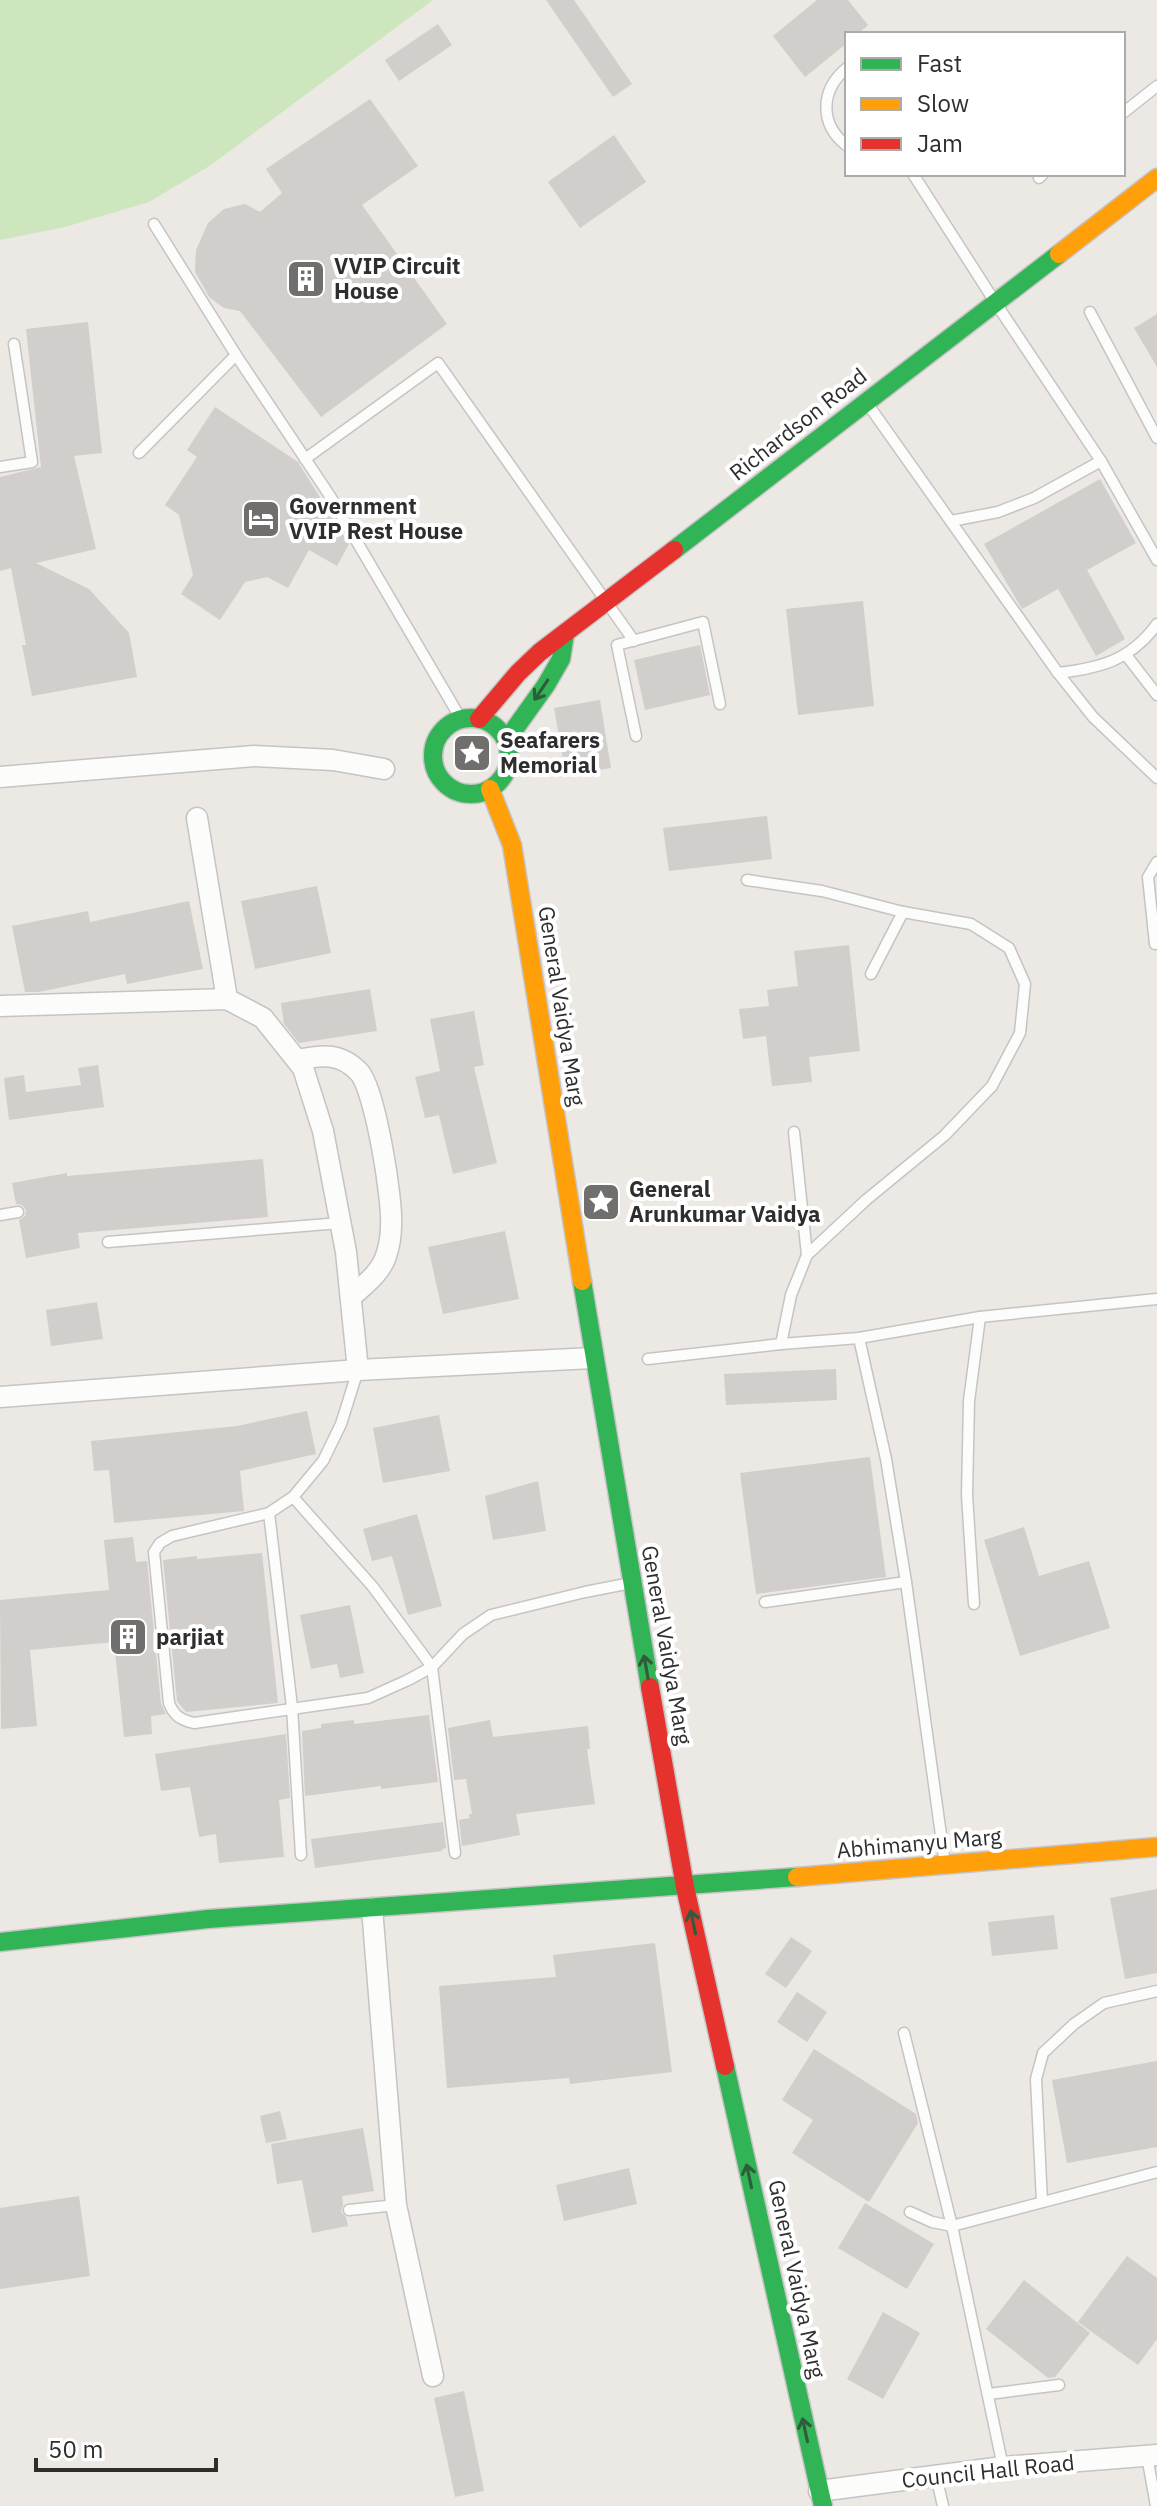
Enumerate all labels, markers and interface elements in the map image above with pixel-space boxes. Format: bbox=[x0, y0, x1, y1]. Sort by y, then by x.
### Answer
legend bbox=[845, 32, 1125, 176]
text: Fast bbox=[917, 47, 962, 79]
text: Slow bbox=[917, 87, 969, 119]
text: Jam bbox=[917, 127, 963, 159]
place label: VVIP Circuit House bbox=[334, 251, 460, 305]
building icon: VVIP Circuit House bbox=[285, 258, 327, 300]
street label: Richardson Road bbox=[723, 361, 872, 486]
place label: Government VVIP Rest House bbox=[289, 491, 463, 545]
hotel icon: Government VVIP Rest House bbox=[240, 498, 282, 540]
one-way arrow bbox=[533, 679, 549, 701]
place label: Seafarers Memorial bbox=[500, 725, 600, 779]
place icon: Seafarers Memorial bbox=[451, 732, 493, 774]
street label: General Vaidya Marg bbox=[532, 904, 593, 1108]
place label: General Arunkumar Vaidya bbox=[629, 1174, 821, 1228]
place icon: General Arunkumar Vaidya bbox=[580, 1181, 622, 1223]
street label: General Vaidya Marg bbox=[636, 1543, 699, 1747]
building icon: parjiat bbox=[107, 1616, 149, 1658]
place label: parjiat bbox=[156, 1622, 224, 1651]
one-way arrow bbox=[637, 1654, 652, 1680]
street label: Abhimanyu Marg bbox=[835, 1821, 1003, 1864]
one-way arrow bbox=[685, 1910, 700, 1936]
one-way arrow bbox=[741, 2164, 756, 2189]
street label: General Vaidya Marg bbox=[762, 2177, 833, 2381]
one-way arrow bbox=[797, 2418, 812, 2443]
scale bar bbox=[36, 2422, 216, 2472]
text: 50 m bbox=[48, 2433, 103, 2465]
street label: Council Hall Road bbox=[900, 2447, 1076, 2494]

